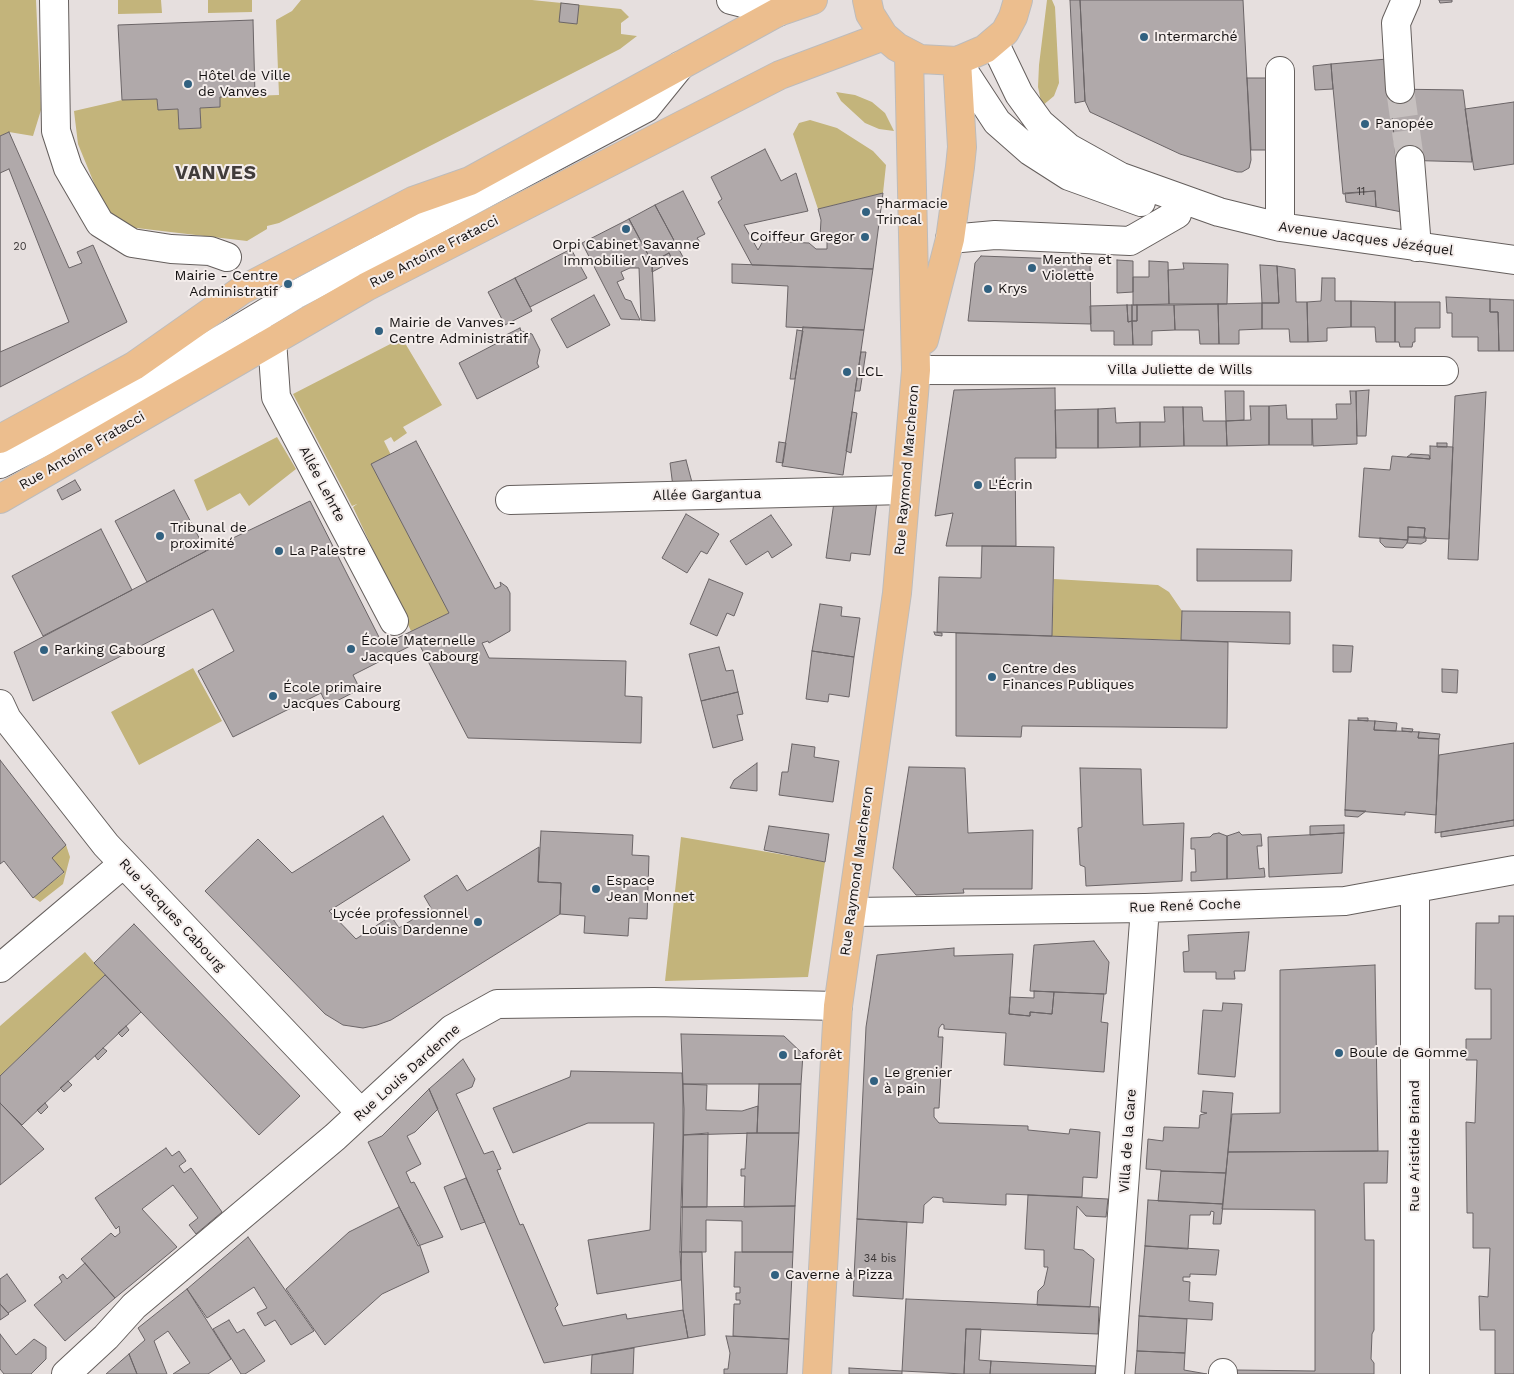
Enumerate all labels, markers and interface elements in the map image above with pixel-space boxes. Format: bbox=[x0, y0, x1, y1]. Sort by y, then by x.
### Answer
place label: Intermarché bbox=[1154, 29, 1238, 45]
marker: Intermarché bbox=[1138, 31, 1150, 43]
place label: Hôtel de Ville de Vanves bbox=[198, 68, 291, 100]
marker: Hôtel de Ville de Vanves bbox=[182, 78, 194, 90]
place label: Panopée bbox=[1375, 116, 1433, 132]
marker: Panopée bbox=[1359, 118, 1371, 130]
district label: VANVES bbox=[174, 162, 258, 184]
house number: 11 bbox=[1357, 185, 1365, 199]
place label: Pharmacie Trincal bbox=[876, 196, 948, 228]
marker: Pharmacie Trincal bbox=[860, 206, 872, 218]
street label: Rue Antoine Fratacci bbox=[367, 212, 501, 292]
street label: Avenue Jacques Jézéquel bbox=[1277, 218, 1455, 260]
marker: Orpi Cabinet Savanne Immobilier Vanves bbox=[620, 223, 632, 235]
place label: Coiffeur Gregor bbox=[750, 229, 855, 245]
marker: Coiffeur Gregor bbox=[859, 231, 871, 243]
place label: Orpi Cabinet Savanne Immobilier Vanves bbox=[552, 237, 700, 270]
house number: 20 bbox=[13, 240, 27, 254]
place label: Menthe et Violette bbox=[1042, 252, 1112, 284]
marker: Menthe et Violette bbox=[1026, 262, 1038, 274]
place label: Mairie - Centre Administratif bbox=[175, 268, 278, 300]
marker: Mairie - Centre Administratif bbox=[282, 278, 294, 290]
place label: Krys bbox=[998, 281, 1027, 297]
marker: Krys bbox=[982, 283, 994, 295]
place label: Mairie de Vanves - Centre Administratif bbox=[389, 315, 528, 348]
marker: Mairie de Vanves - Centre Administratif bbox=[373, 325, 385, 337]
street label: Villa Juliette de Wills bbox=[1108, 362, 1252, 378]
place label: LCL bbox=[857, 364, 883, 380]
marker: LCL bbox=[841, 366, 853, 378]
street label: Rue Raymond Marcheron bbox=[891, 384, 923, 556]
street label: Rue Antoine Fratacci bbox=[16, 408, 148, 494]
street label: Allée Lehrte bbox=[295, 443, 349, 525]
place label: L'Écrin bbox=[988, 477, 1033, 493]
marker: L'Écrin bbox=[972, 479, 984, 491]
street label: Allée Gargantua bbox=[653, 486, 761, 504]
place label: Tribunal de proximité bbox=[170, 520, 247, 552]
marker: Tribunal de proximité bbox=[154, 530, 166, 542]
place label: La Palestre bbox=[289, 543, 366, 559]
marker: La Palestre bbox=[273, 545, 285, 557]
place label: École Maternelle Jacques Cabourg bbox=[361, 633, 478, 666]
place label: Parking Cabourg bbox=[54, 642, 165, 658]
marker: École Maternelle Jacques Cabourg bbox=[345, 643, 357, 655]
marker: Parking Cabourg bbox=[38, 644, 50, 656]
place label: Centre des Finances Publiques bbox=[1002, 661, 1134, 694]
marker: Centre des Finances Publiques bbox=[986, 671, 998, 683]
place label: École primaire Jacques Cabourg bbox=[283, 680, 400, 712]
marker: École primaire Jacques Cabourg bbox=[267, 690, 279, 702]
street label: Rue Raymond Marcheron bbox=[837, 785, 877, 957]
street label: Rue Jacques Cabourg bbox=[115, 855, 229, 975]
place label: Espace Jean Monnet bbox=[606, 873, 695, 906]
marker: Espace Jean Monnet bbox=[590, 883, 602, 895]
street label: Rue René Coche bbox=[1129, 896, 1241, 916]
place label: Lycée professionnel Louis Dardenne bbox=[332, 906, 468, 939]
marker: Lycée professionnel Louis Dardenne bbox=[472, 916, 484, 928]
street label: Rue Louis Dardenne bbox=[350, 1021, 464, 1125]
place label: Boule de Gomme bbox=[1349, 1045, 1467, 1061]
place label: Laforêt bbox=[793, 1047, 842, 1063]
marker: Boule de Gomme bbox=[1333, 1047, 1345, 1059]
marker: Laforêt bbox=[777, 1049, 789, 1061]
place label: Le grenier à pain bbox=[884, 1065, 952, 1098]
marker: Le grenier à pain bbox=[868, 1075, 880, 1087]
street label: Rue Aristide Briand bbox=[1407, 1080, 1423, 1212]
street label: Villa de la Gare bbox=[1116, 1088, 1140, 1194]
house number: 34 bis bbox=[864, 1252, 896, 1266]
place label: Caverne à Pizza bbox=[785, 1267, 893, 1283]
marker: Caverne à Pizza bbox=[769, 1269, 781, 1281]

